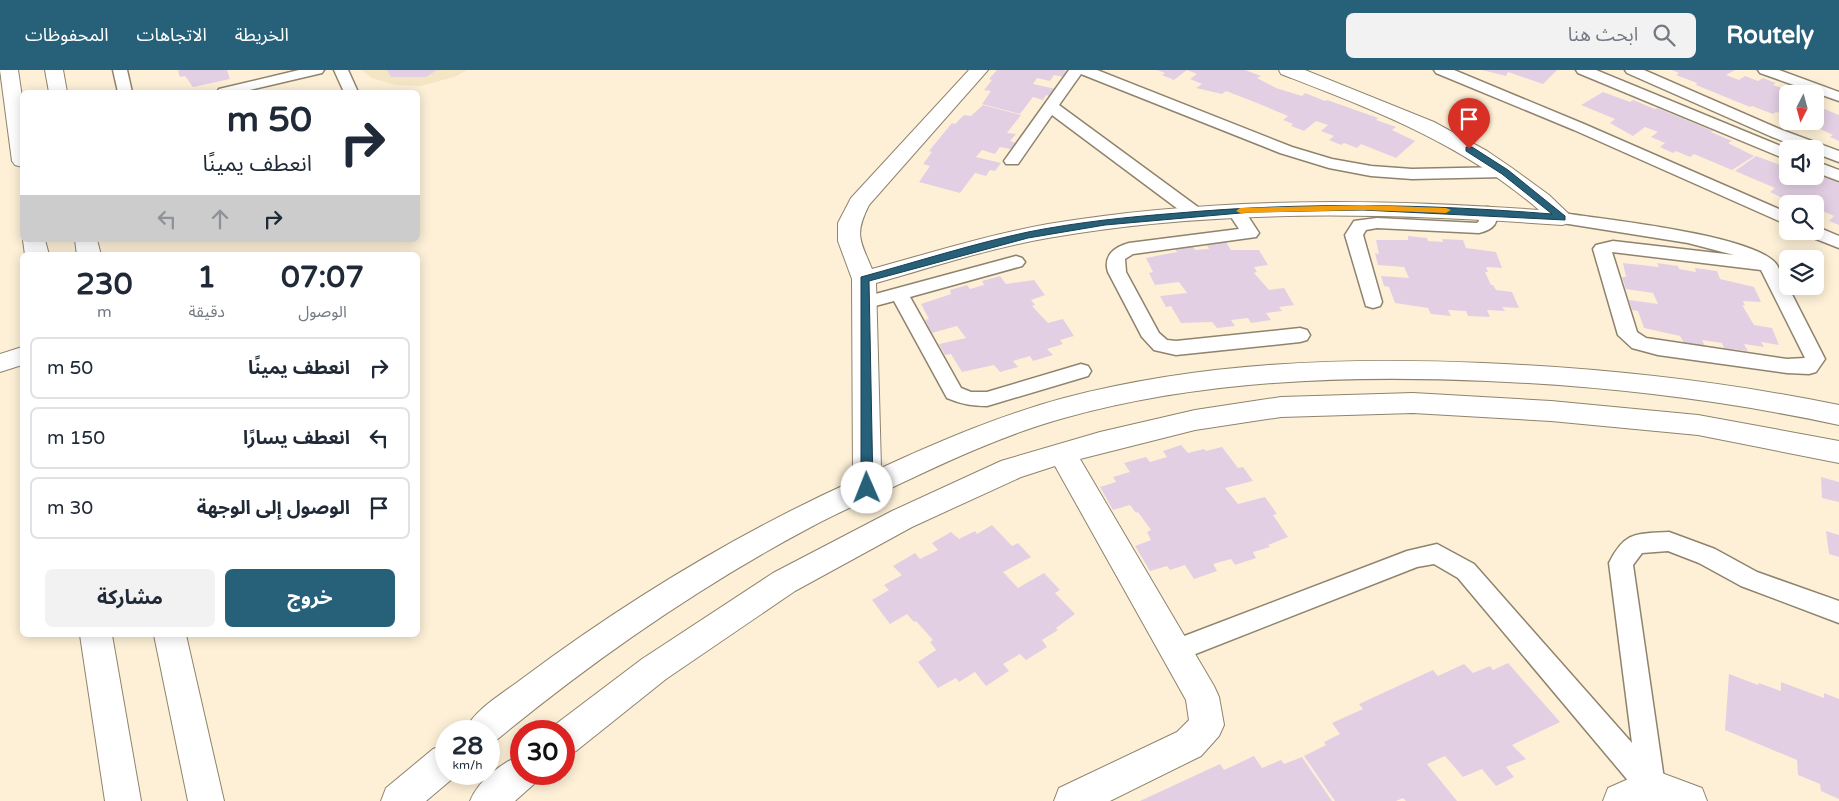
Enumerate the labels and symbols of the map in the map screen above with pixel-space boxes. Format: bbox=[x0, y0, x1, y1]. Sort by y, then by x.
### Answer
north arrow bbox=[1779, 85, 1824, 130]
pin bbox=[1448, 98, 1490, 149]
position arrow bbox=[840, 461, 892, 513]
speed limit sign: 30 bbox=[510, 720, 575, 785]

